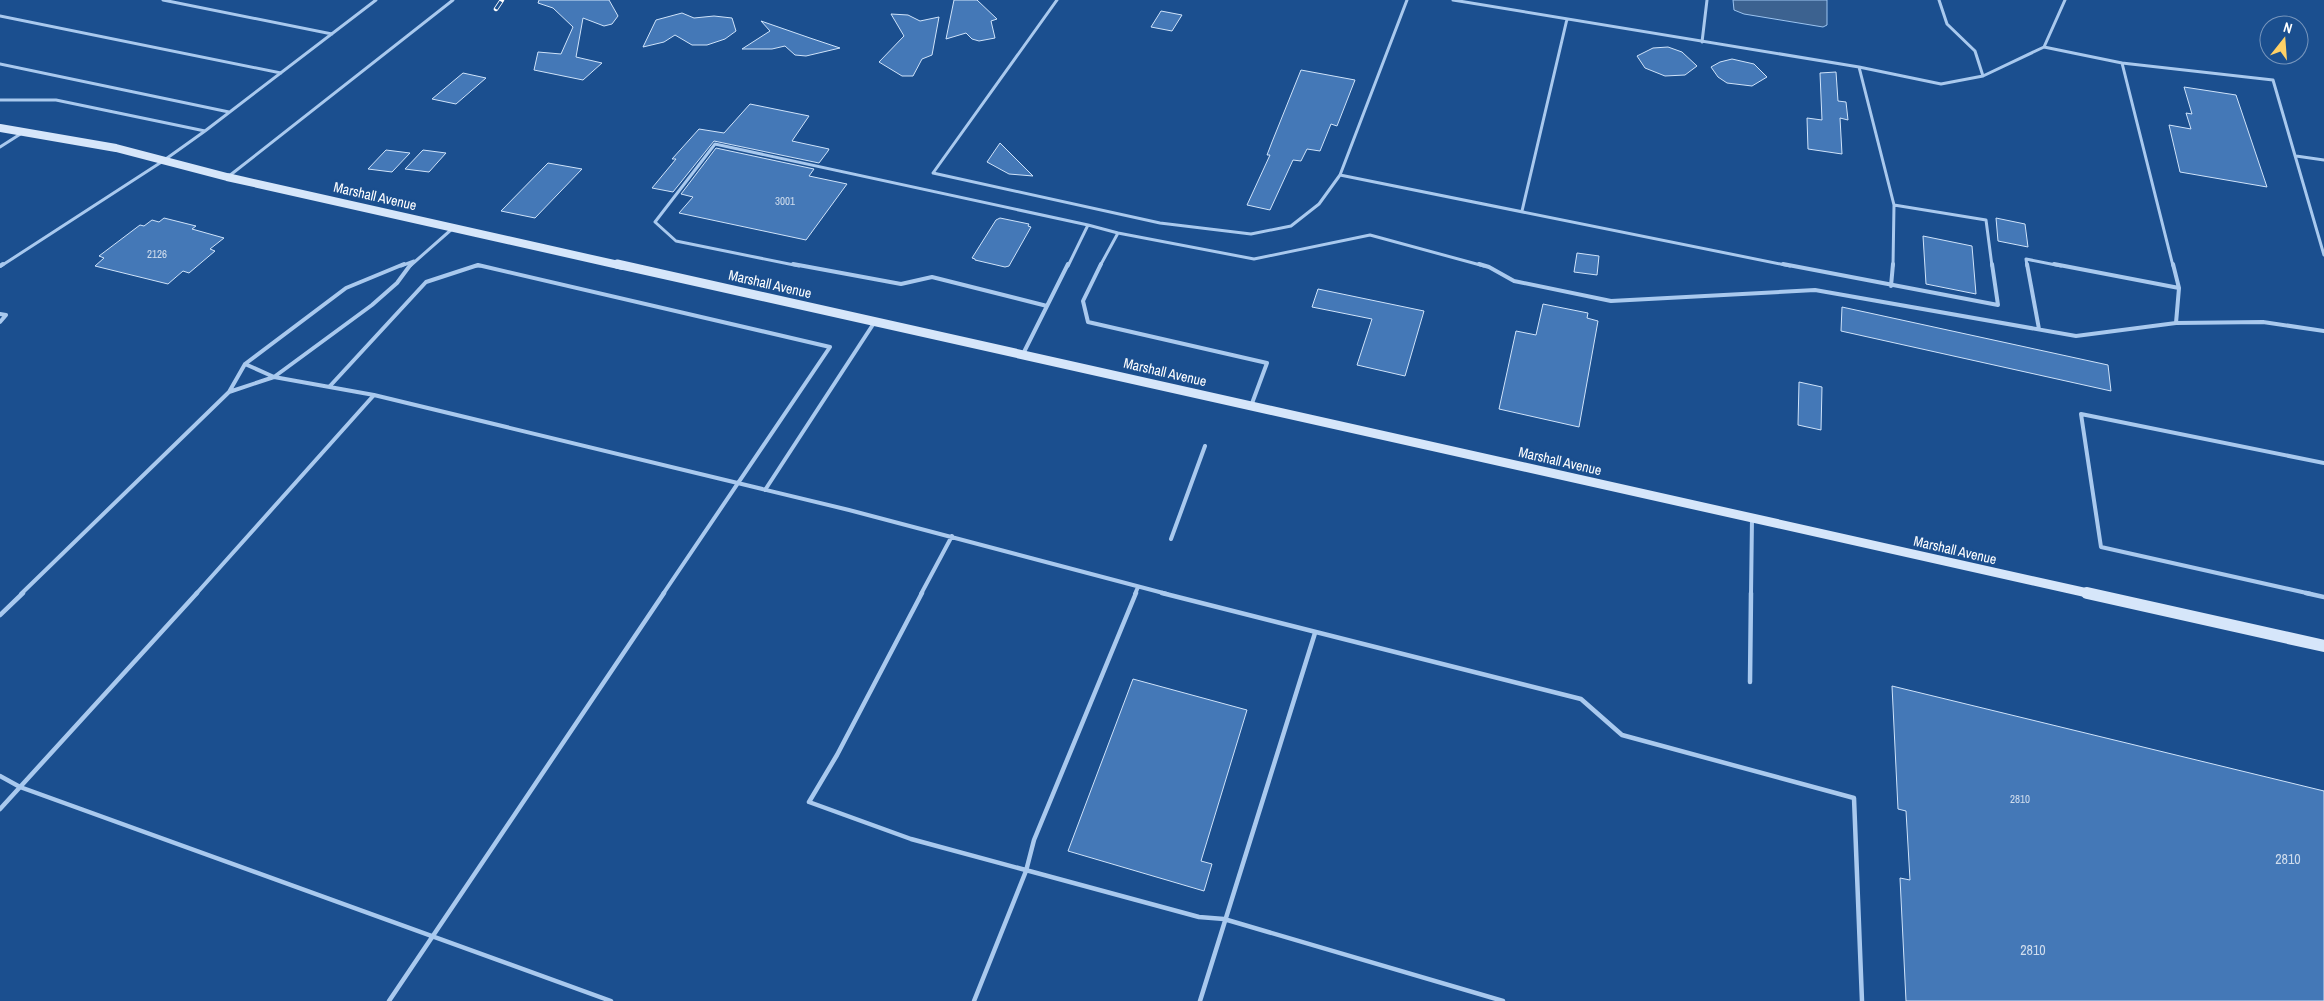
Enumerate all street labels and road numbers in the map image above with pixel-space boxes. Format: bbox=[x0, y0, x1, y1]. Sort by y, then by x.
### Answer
street label: Marshall Avenue bbox=[332, 178, 418, 214]
street label: Marshall Avenue bbox=[727, 266, 813, 302]
street label: Marshall Avenue bbox=[1122, 354, 1208, 390]
street label: Marshall Avenue bbox=[1517, 443, 1603, 479]
street label: Marshall Avenue bbox=[1912, 532, 1998, 568]

